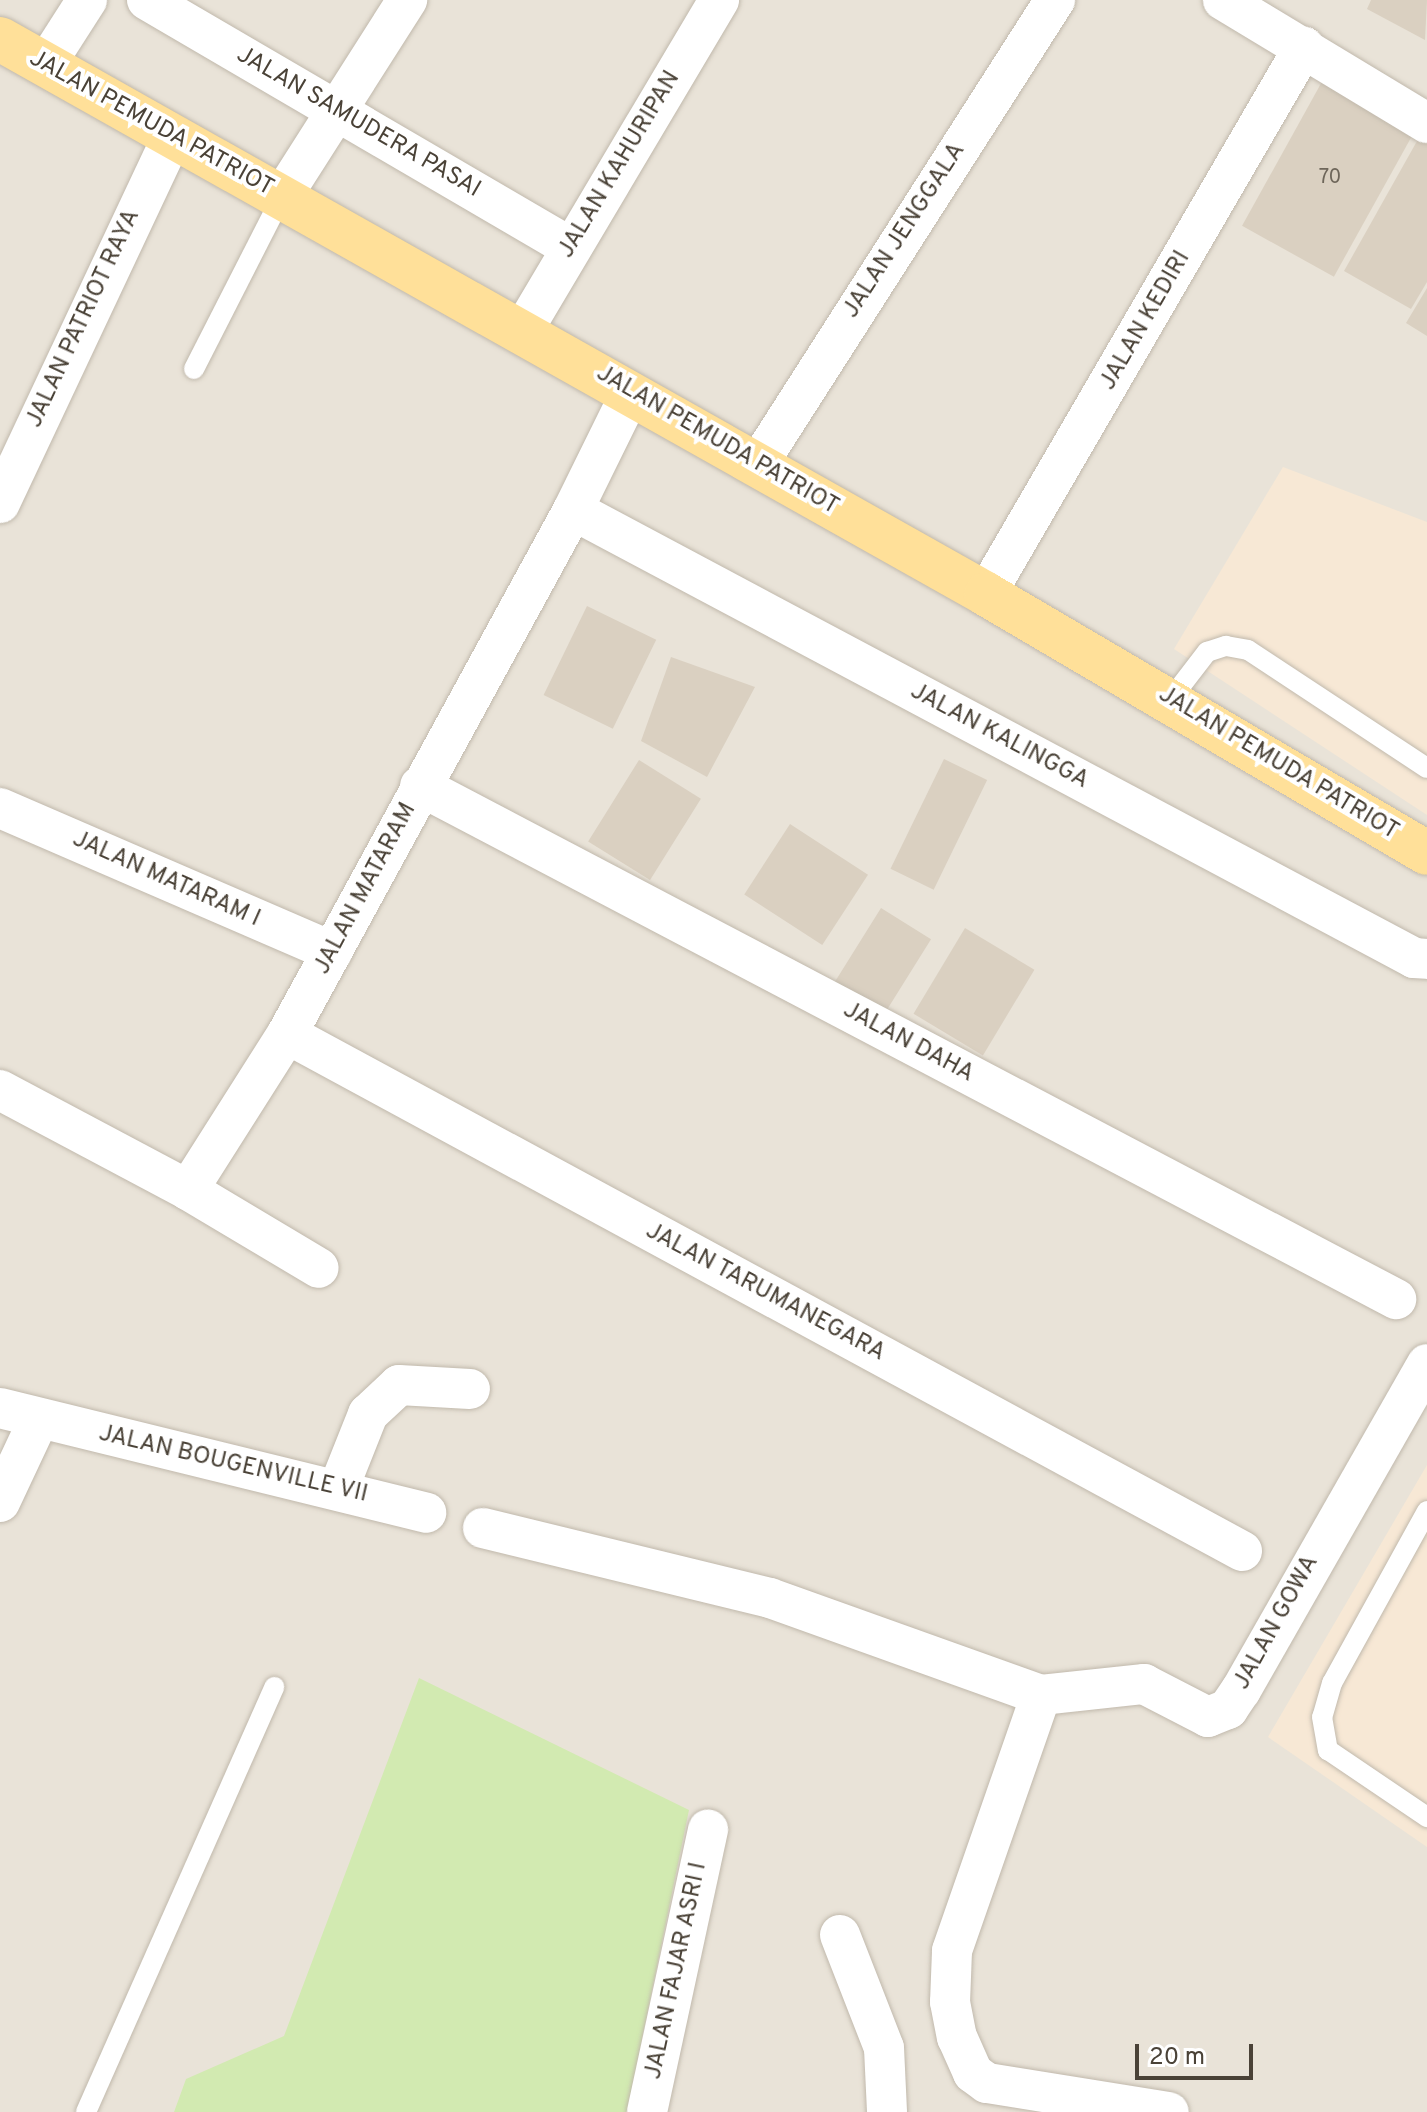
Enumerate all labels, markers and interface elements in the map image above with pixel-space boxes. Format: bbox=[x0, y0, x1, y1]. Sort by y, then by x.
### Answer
street label: JALAN SAMUDERA PASAI bbox=[230, 41, 486, 205]
street label: JALAN PEMUDA PATRIOT bbox=[23, 45, 279, 203]
street label: JALAN KAHURIPAN bbox=[553, 66, 687, 264]
street label: JALAN JENGGALA bbox=[838, 138, 972, 324]
house number: 70 bbox=[1319, 166, 1341, 190]
street label: JALAN PATRIOT RAYA bbox=[21, 205, 147, 433]
street label: JALAN KEDIRI bbox=[1095, 246, 1197, 396]
street label: JALAN PEMUDA PATRIOT bbox=[590, 360, 844, 522]
street label: JALAN KALINGGA bbox=[905, 678, 1093, 796]
street label: JALAN PEMUDA PATRIOT bbox=[1152, 681, 1404, 847]
street label: JALAN MATARAM bbox=[309, 798, 423, 980]
street label: JALAN MATARAM I bbox=[68, 826, 264, 934]
street label: JALAN DAHA bbox=[838, 996, 978, 1090]
street label: JALAN TARUMANEGARA bbox=[640, 1217, 890, 1369]
street label: JALAN BOUGENVILLE VII bbox=[95, 1420, 371, 1510]
street label: JALAN GOWA bbox=[1228, 1551, 1326, 1695]
street label: JALAN FAJAR ASRI I bbox=[640, 1859, 714, 2083]
scale bar bbox=[1139, 2028, 1257, 2078]
text: 20 m bbox=[1149, 2043, 1205, 2073]

